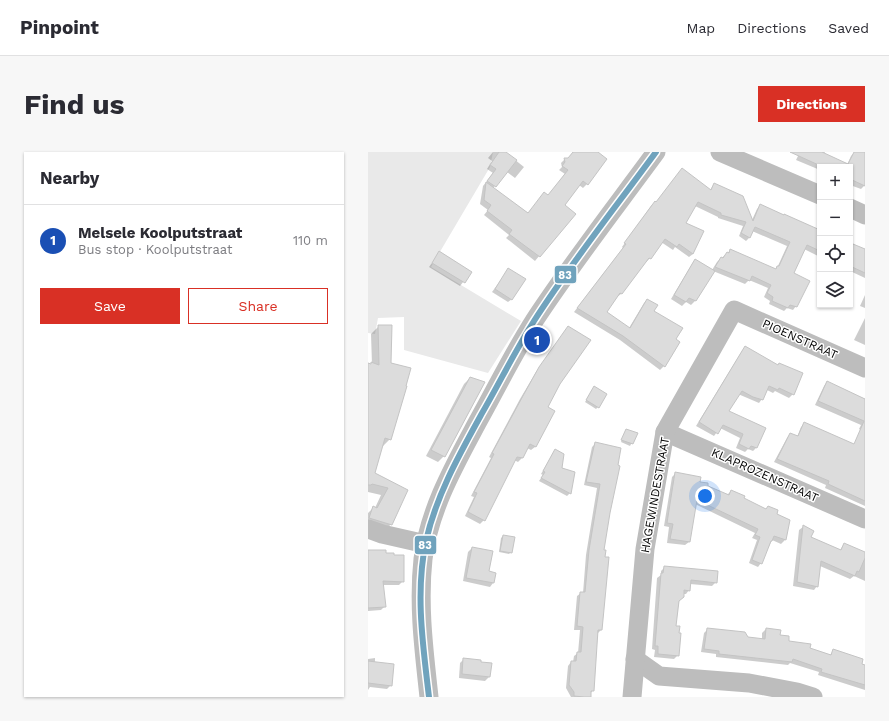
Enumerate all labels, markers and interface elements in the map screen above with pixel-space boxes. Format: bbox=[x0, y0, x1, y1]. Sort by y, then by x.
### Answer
text: Pinpoint bbox=[20, 16, 99, 39]
text: Map bbox=[687, 20, 715, 36]
text: Directions bbox=[737, 20, 806, 36]
text: Saved bbox=[828, 20, 869, 36]
button: Directions bbox=[758, 86, 865, 122]
text: Find us bbox=[24, 88, 124, 121]
map controls bbox=[817, 164, 853, 308]
button: + bbox=[817, 164, 853, 200]
text: Nearby bbox=[40, 168, 99, 188]
button: − bbox=[817, 200, 853, 236]
text: Melsele Koolputstraat bbox=[78, 224, 242, 242]
text: 1 bbox=[50, 233, 56, 248]
text: 110 m bbox=[293, 233, 328, 248]
button: locate bbox=[817, 236, 853, 272]
text: Bus stop · Koolputstraat bbox=[78, 242, 232, 257]
line badge: 83 bbox=[554, 265, 577, 284]
text: 83 bbox=[558, 269, 572, 282]
button: layers bbox=[817, 272, 853, 308]
button: Save bbox=[40, 288, 180, 324]
button: Share bbox=[188, 288, 328, 324]
street label: PIOENSTRAAT bbox=[760, 316, 840, 362]
pin: 1 bbox=[524, 325, 550, 355]
street label: HAGEWINDESTRAAT bbox=[638, 436, 672, 554]
street label: KLAPROZENSTRAAT bbox=[709, 445, 821, 505]
your location bbox=[695, 486, 715, 506]
line badge: 83 bbox=[414, 535, 437, 555]
text: 83 bbox=[418, 539, 432, 552]

